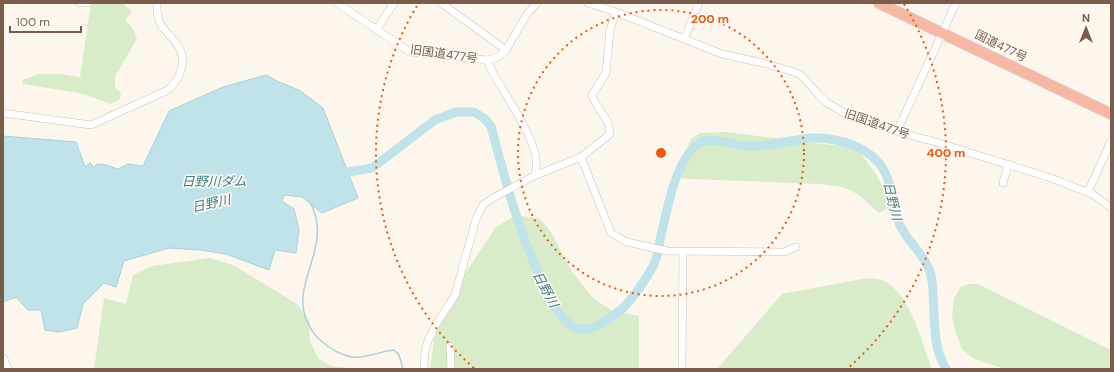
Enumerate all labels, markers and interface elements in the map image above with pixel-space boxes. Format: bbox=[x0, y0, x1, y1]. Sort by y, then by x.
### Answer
scale bar bbox=[10, 8, 81, 34]
north arrow bbox=[1066, 8, 1106, 48]
text: 200 m bbox=[691, 11, 729, 27]
text: N bbox=[1082, 11, 1090, 25]
text: 100 m bbox=[16, 14, 50, 30]
street label: 国道477号 bbox=[972, 27, 1030, 65]
street label: 旧国道477号 bbox=[409, 41, 479, 67]
street label: 旧国道477号 bbox=[842, 105, 912, 143]
text: 400 m bbox=[927, 145, 965, 161]
centre of rings bbox=[654, 146, 668, 160]
water label: 日野川ダム bbox=[181, 173, 247, 190]
water label: 日野川 bbox=[880, 180, 906, 224]
water label: 日野川 bbox=[190, 190, 234, 216]
water label: 日野川 bbox=[529, 268, 563, 312]

